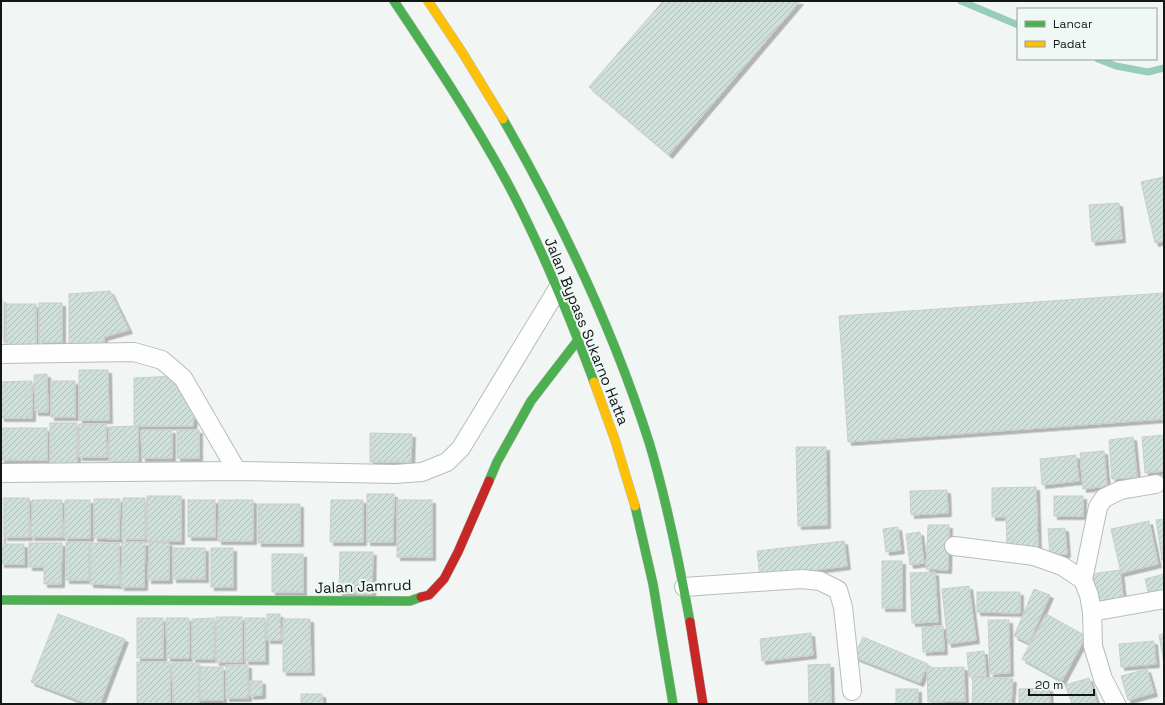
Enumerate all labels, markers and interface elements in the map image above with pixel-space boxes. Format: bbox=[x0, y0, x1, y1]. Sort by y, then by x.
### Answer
legend bbox=[1017, 8, 1157, 60]
text: Lancar bbox=[1053, 16, 1093, 32]
text: Padat bbox=[1053, 36, 1087, 52]
street label: Jalan Bypass Sukarno Hatta bbox=[541, 234, 634, 428]
street label: Jalan Jamrud bbox=[314, 575, 412, 597]
scale bar bbox=[1029, 671, 1094, 697]
text: 20 m bbox=[1035, 677, 1063, 693]

